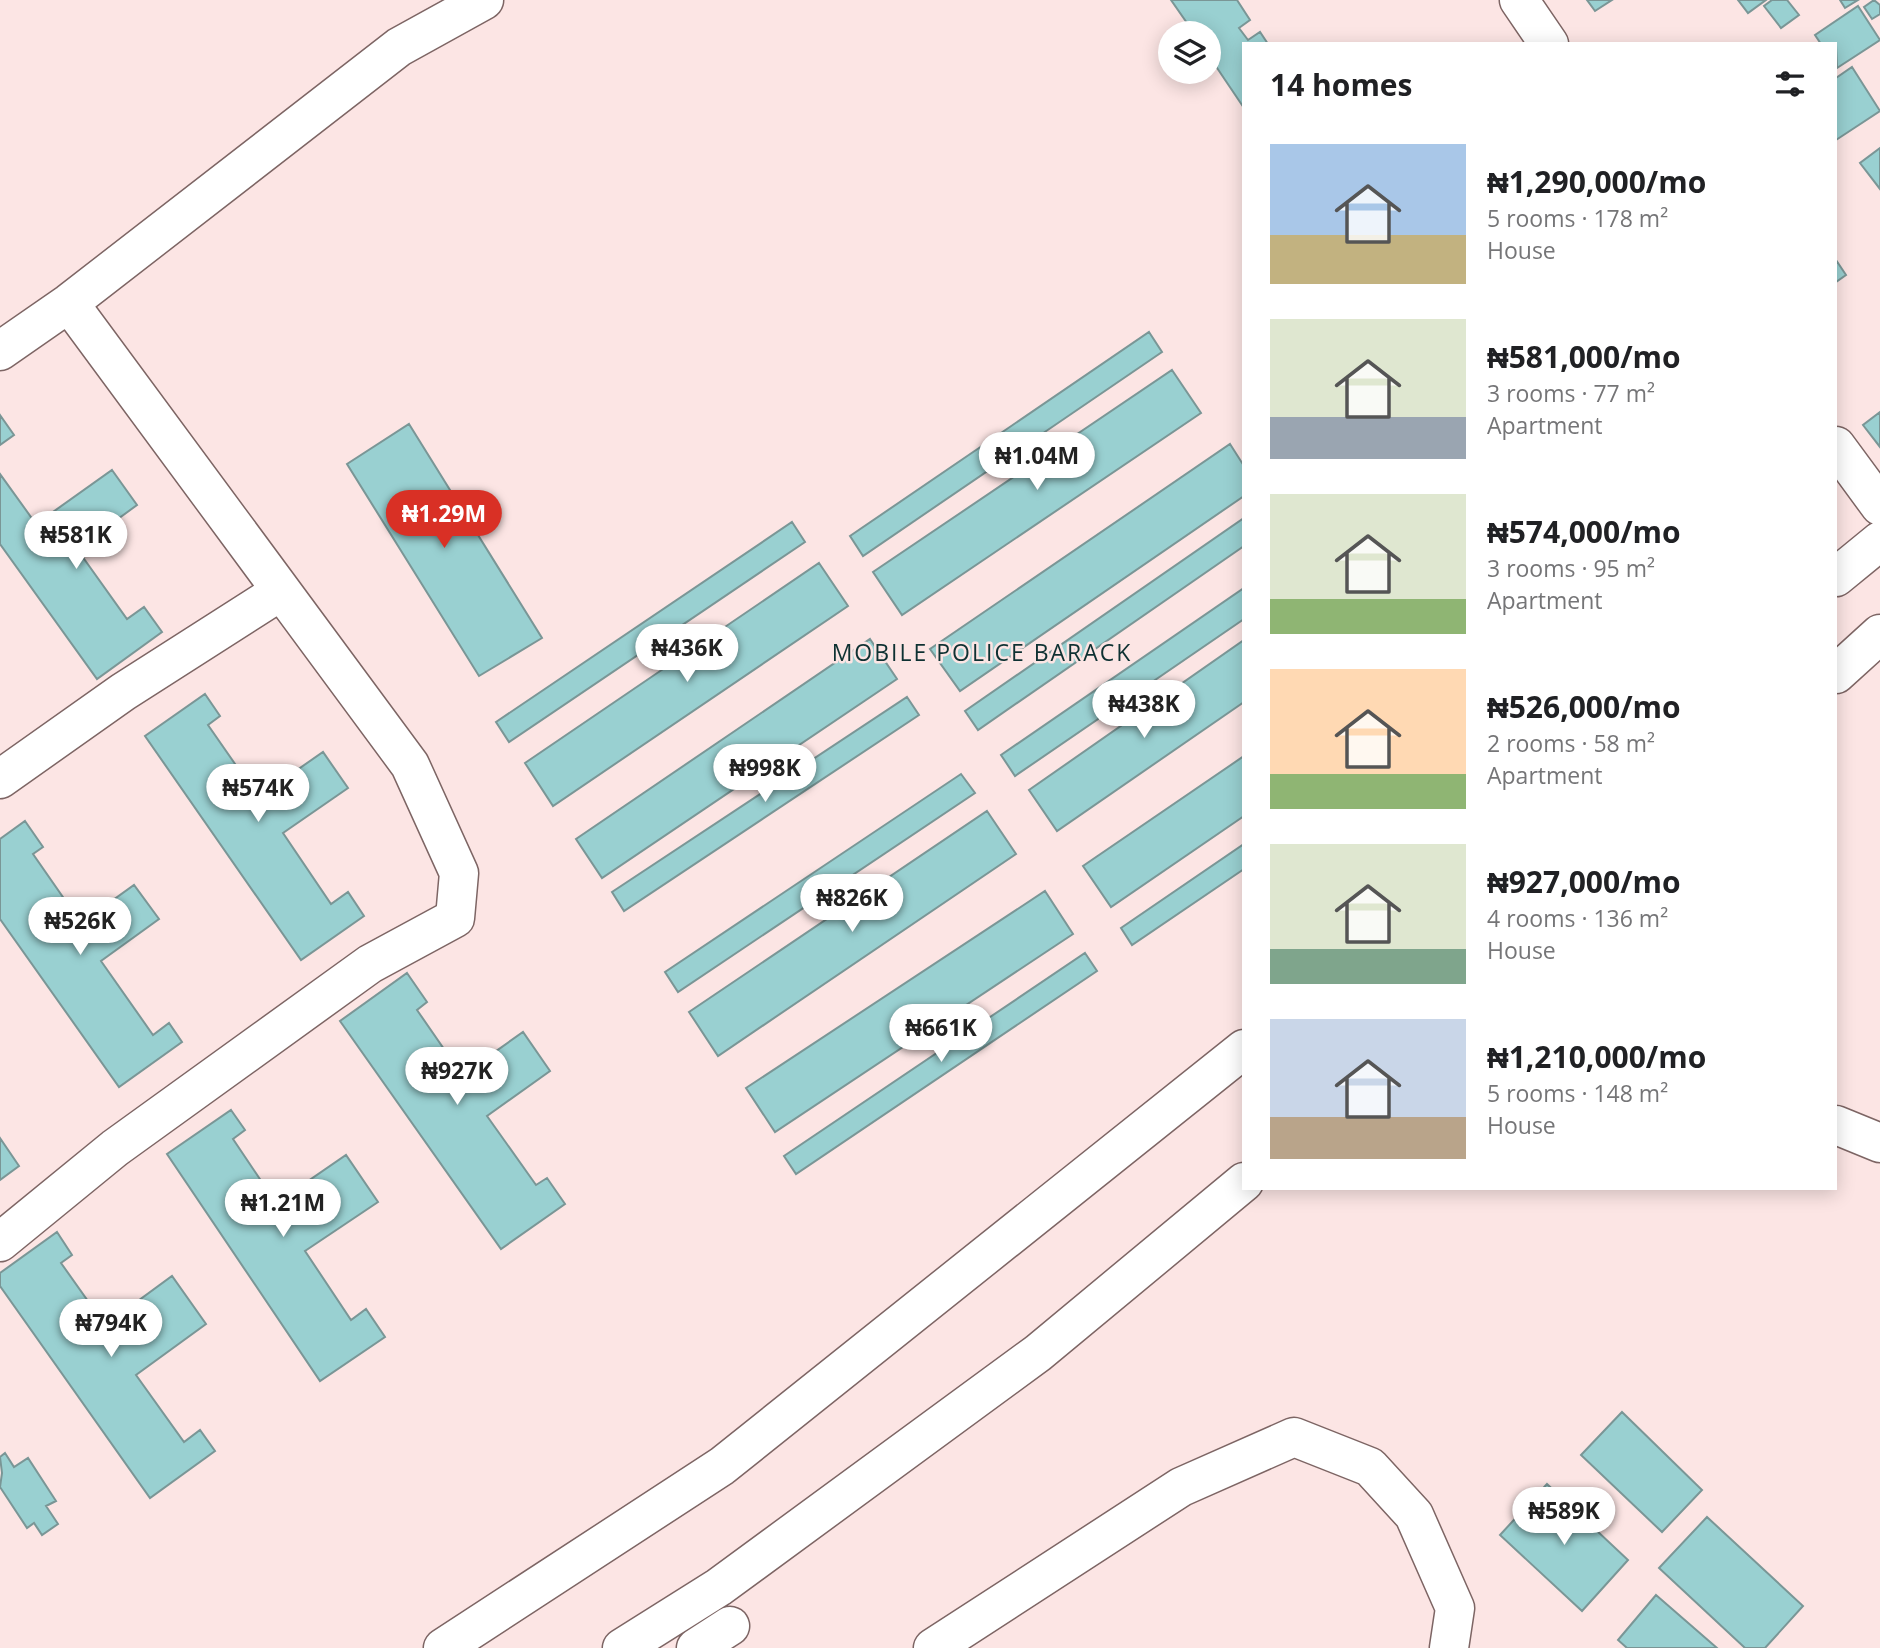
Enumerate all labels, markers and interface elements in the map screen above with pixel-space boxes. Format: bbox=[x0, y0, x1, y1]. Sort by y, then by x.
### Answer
map controls bbox=[1158, 21, 1221, 84]
button: layers bbox=[1158, 21, 1221, 84]
text: 14 homes bbox=[1270, 64, 1413, 105]
icon: filters bbox=[1771, 65, 1809, 103]
text: ₦1,290,000/mo bbox=[1487, 161, 1706, 202]
icon: home bbox=[1326, 172, 1410, 256]
text: 5 rooms · 178 m² bbox=[1487, 202, 1668, 234]
text: House bbox=[1487, 234, 1556, 266]
text: ₦581,000/mo bbox=[1487, 336, 1681, 377]
icon: home bbox=[1326, 347, 1410, 431]
text: 3 rooms · 77 m² bbox=[1487, 377, 1655, 409]
text: Apartment bbox=[1487, 409, 1603, 441]
pin: ₦1.04M bbox=[980, 433, 1094, 492]
text: ₦1.04M bbox=[995, 439, 1079, 471]
pin: ₦1.29M bbox=[387, 490, 501, 550]
text: ₦1.29M bbox=[402, 497, 486, 529]
text: ₦574,000/mo bbox=[1487, 511, 1681, 552]
pin: ₦581K bbox=[27, 512, 125, 571]
text: ₦581K bbox=[40, 518, 112, 550]
icon: home bbox=[1326, 522, 1410, 606]
text: 3 rooms · 95 m² bbox=[1487, 552, 1655, 584]
text: Apartment bbox=[1487, 584, 1603, 616]
pin: ₦436K bbox=[638, 624, 736, 684]
text: ₦436K bbox=[651, 631, 723, 663]
district label: MOBILE POLICE BARACK bbox=[832, 636, 1132, 668]
pin: ₦438K bbox=[1095, 680, 1193, 740]
text: ₦526,000/mo bbox=[1487, 686, 1681, 727]
text: ₦438K bbox=[1108, 687, 1180, 719]
icon: home bbox=[1326, 697, 1410, 781]
text: 2 rooms · 58 m² bbox=[1487, 727, 1655, 759]
pin: ₦998K bbox=[716, 744, 814, 804]
text: ₦998K bbox=[729, 751, 801, 783]
text: Apartment bbox=[1487, 759, 1603, 791]
pin: ₦574K bbox=[209, 764, 307, 824]
text: ₦574K bbox=[222, 771, 294, 803]
text: ₦927,000/mo bbox=[1487, 861, 1681, 902]
icon: home bbox=[1326, 872, 1410, 956]
pin: ₦826K bbox=[803, 874, 901, 934]
text: ₦826K bbox=[816, 881, 888, 913]
pin: ₦526K bbox=[31, 898, 129, 957]
text: 4 rooms · 136 m² bbox=[1487, 902, 1668, 934]
text: ₦526K bbox=[44, 904, 116, 936]
text: House bbox=[1487, 934, 1556, 966]
pin: ₦661K bbox=[892, 1004, 990, 1064]
text: ₦661K bbox=[905, 1011, 977, 1043]
text: ₦1,210,000/mo bbox=[1487, 1036, 1706, 1077]
icon: home bbox=[1326, 1047, 1410, 1131]
pin: ₦927K bbox=[408, 1048, 506, 1107]
text: ₦927K bbox=[421, 1054, 493, 1086]
text: 5 rooms · 148 m² bbox=[1487, 1077, 1668, 1109]
text: House bbox=[1487, 1109, 1556, 1141]
pin: ₦1.21M bbox=[226, 1180, 340, 1239]
text: ₦1.21M bbox=[241, 1186, 325, 1218]
pin: ₦794K bbox=[62, 1300, 160, 1359]
text: ₦794K bbox=[75, 1306, 147, 1338]
pin: ₦589K bbox=[1515, 1488, 1613, 1547]
text: ₦589K bbox=[1528, 1494, 1600, 1526]

